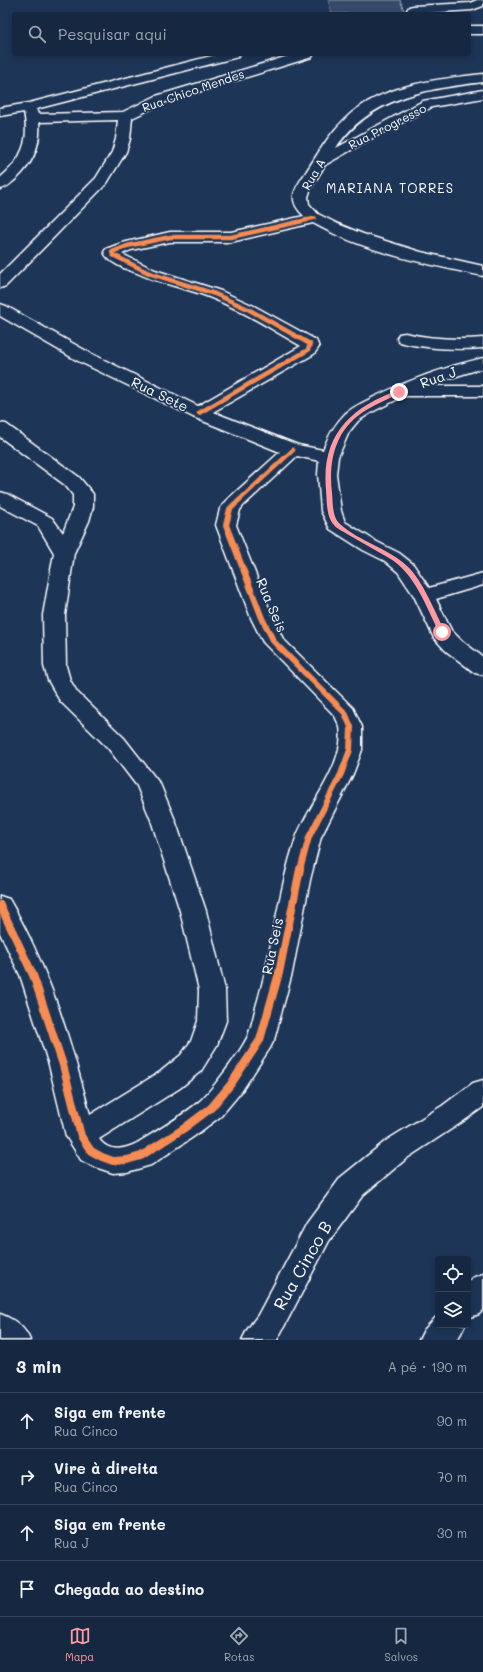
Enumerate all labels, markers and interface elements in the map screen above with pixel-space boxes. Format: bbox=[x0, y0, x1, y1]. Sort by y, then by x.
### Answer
search box bbox=[12, 12, 471, 56]
icon: search bbox=[26, 23, 48, 45]
text: Pesquisar aqui bbox=[58, 24, 167, 44]
street label: Rua Chico Mendes bbox=[140, 65, 246, 115]
street label: Rua Progresso bbox=[345, 100, 429, 152]
street label: Rua A bbox=[298, 155, 328, 193]
district label: MARIANA TORRES bbox=[326, 179, 454, 196]
street label: Rua J bbox=[417, 362, 459, 392]
street label: Rua Sete bbox=[128, 372, 192, 416]
route end bbox=[390, 383, 408, 401]
street label: Rua Seis bbox=[252, 575, 292, 635]
route start bbox=[433, 623, 451, 641]
street label: Rua Seis bbox=[257, 916, 287, 976]
street label: Rua Cinco B bbox=[268, 1217, 336, 1313]
map controls bbox=[435, 1256, 471, 1328]
button: locate bbox=[435, 1256, 471, 1292]
button: layers bbox=[435, 1292, 471, 1328]
text: 3 min bbox=[16, 1355, 61, 1377]
text: A pé · 190 m bbox=[388, 1358, 467, 1375]
text: Siga em frente bbox=[54, 1402, 166, 1422]
icon: ahead bbox=[16, 1410, 38, 1432]
text: 90 m bbox=[437, 1412, 467, 1429]
text: Rua Cinco bbox=[54, 1422, 118, 1439]
text: Vire à direita bbox=[54, 1458, 158, 1478]
icon: right bbox=[16, 1466, 38, 1488]
text: 70 m bbox=[437, 1468, 467, 1485]
text: Rua Cinco bbox=[54, 1478, 118, 1495]
text: Siga em frente bbox=[54, 1514, 166, 1534]
icon: ahead bbox=[16, 1522, 38, 1544]
text: 30 m bbox=[437, 1524, 467, 1541]
text: Rua J bbox=[54, 1534, 89, 1551]
icon: arrive bbox=[16, 1578, 38, 1600]
text: Chegada ao destino bbox=[54, 1579, 204, 1599]
tab: Mapa bbox=[65, 1625, 94, 1664]
tab: Rotas bbox=[224, 1625, 255, 1664]
tab: Salvos bbox=[385, 1625, 418, 1664]

